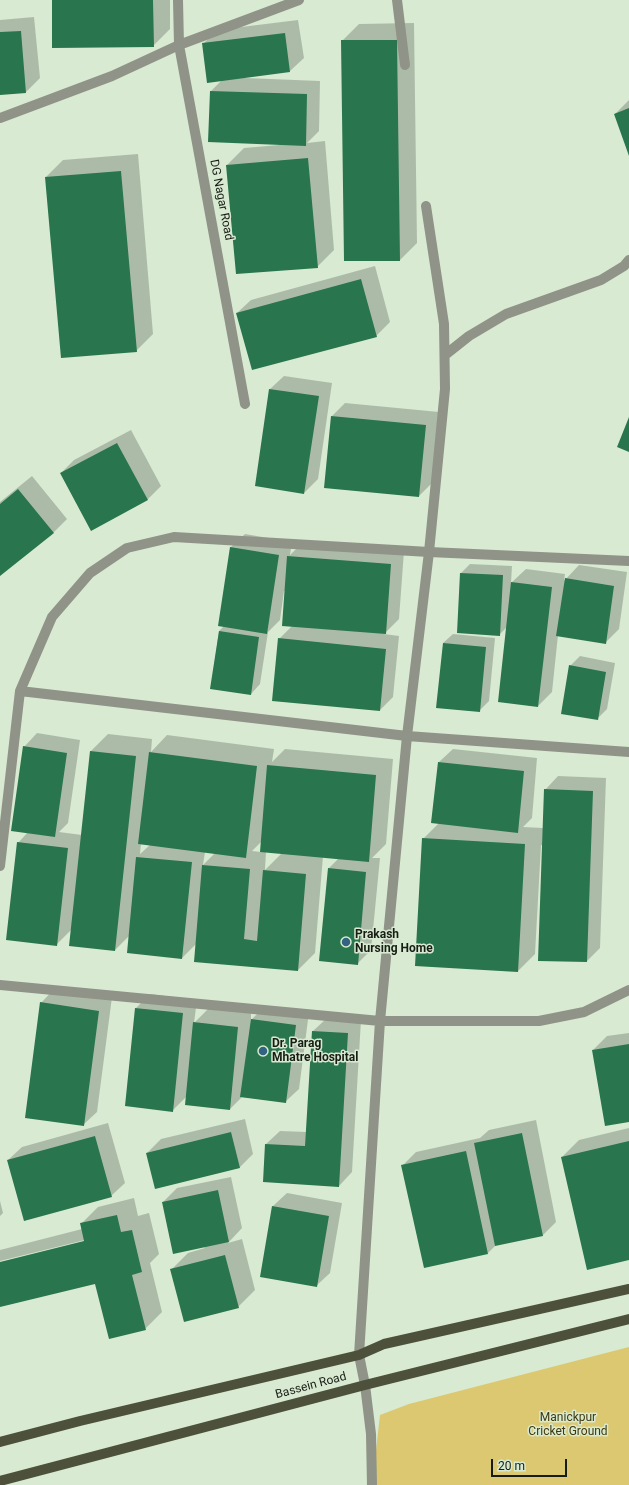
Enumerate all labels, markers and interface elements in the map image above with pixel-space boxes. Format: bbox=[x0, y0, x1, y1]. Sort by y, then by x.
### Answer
street label: DG Nagar Road bbox=[206, 158, 236, 242]
place label: Prakash Nursing Home bbox=[355, 928, 433, 956]
marker: Prakash Nursing Home bbox=[340, 936, 352, 948]
place label: Dr. Parag Mhatre Hospital bbox=[272, 1037, 358, 1065]
marker: Dr. Parag Mhatre Hospital bbox=[257, 1045, 269, 1057]
street label: Bassein Road bbox=[274, 1370, 348, 1402]
park label: Manickpur Cricket Ground bbox=[528, 1411, 608, 1439]
scale bar bbox=[493, 1451, 569, 1477]
text: 20 m bbox=[498, 1459, 525, 1473]

